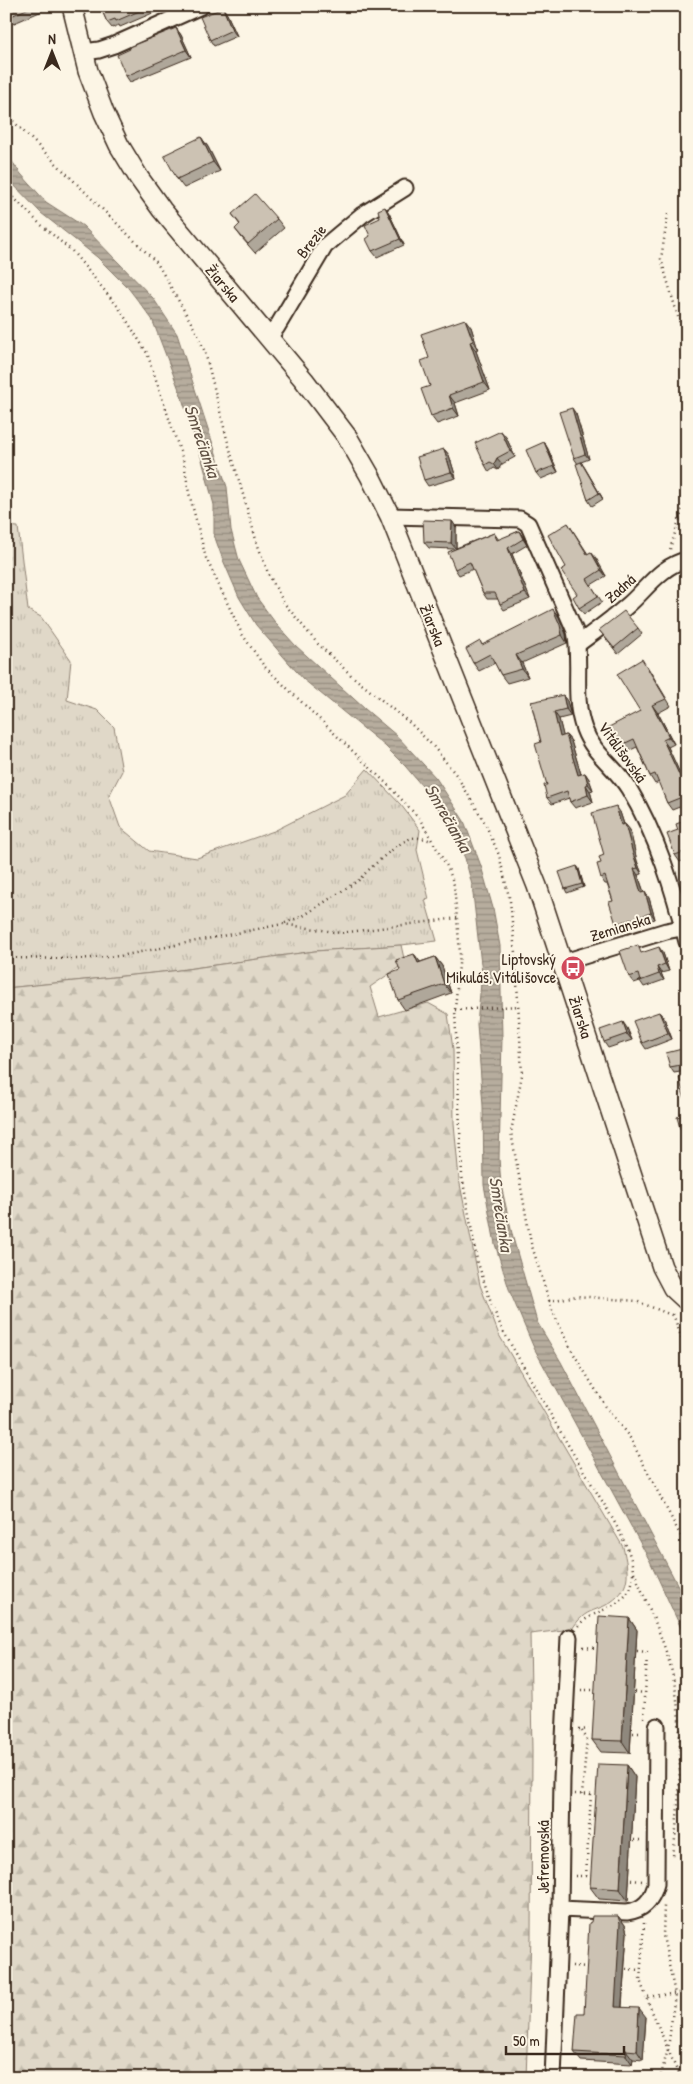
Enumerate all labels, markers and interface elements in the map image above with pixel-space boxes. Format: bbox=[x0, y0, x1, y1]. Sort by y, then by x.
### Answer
north arrow bbox=[28, 28, 78, 78]
text: N bbox=[48, 29, 56, 48]
street label: Brezie bbox=[291, 219, 332, 263]
street label: Žiarska bbox=[201, 259, 245, 307]
water label: Smrečianka bbox=[178, 401, 227, 482]
street label: Zadná bbox=[600, 568, 640, 608]
street label: Žiarska bbox=[415, 601, 451, 649]
street label: Vitálišovská bbox=[593, 717, 653, 787]
water label: Smrečianka bbox=[419, 779, 479, 858]
street label: Zemianska bbox=[587, 907, 653, 947]
place label: Liptovský Mikuláš,Vitálišovce bbox=[446, 948, 557, 988]
bus stop icon: Liptovský Mikuláš,Vitálišovce bbox=[560, 955, 586, 981]
street label: Žiarska bbox=[564, 993, 598, 1041]
water label: Smrečianka bbox=[483, 1175, 520, 1255]
street label: Jefremovská bbox=[532, 1820, 554, 1894]
scale bar bbox=[506, 2024, 623, 2056]
text: 50 m bbox=[513, 2030, 540, 2051]

